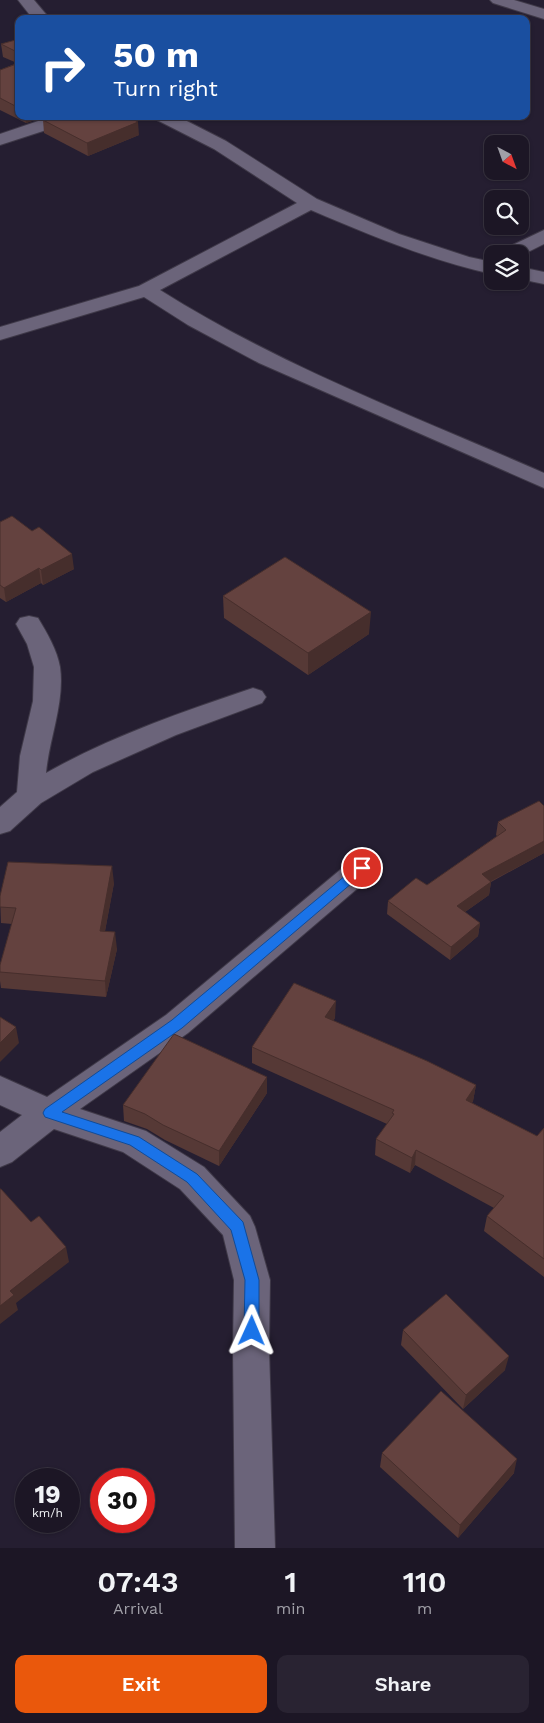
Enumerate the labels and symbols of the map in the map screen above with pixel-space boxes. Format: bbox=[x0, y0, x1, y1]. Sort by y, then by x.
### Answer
north arrow bbox=[484, 135, 529, 180]
pin bbox=[341, 847, 383, 889]
position arrow bbox=[225, 1304, 277, 1356]
speed limit sign: 30 bbox=[90, 1468, 155, 1533]

